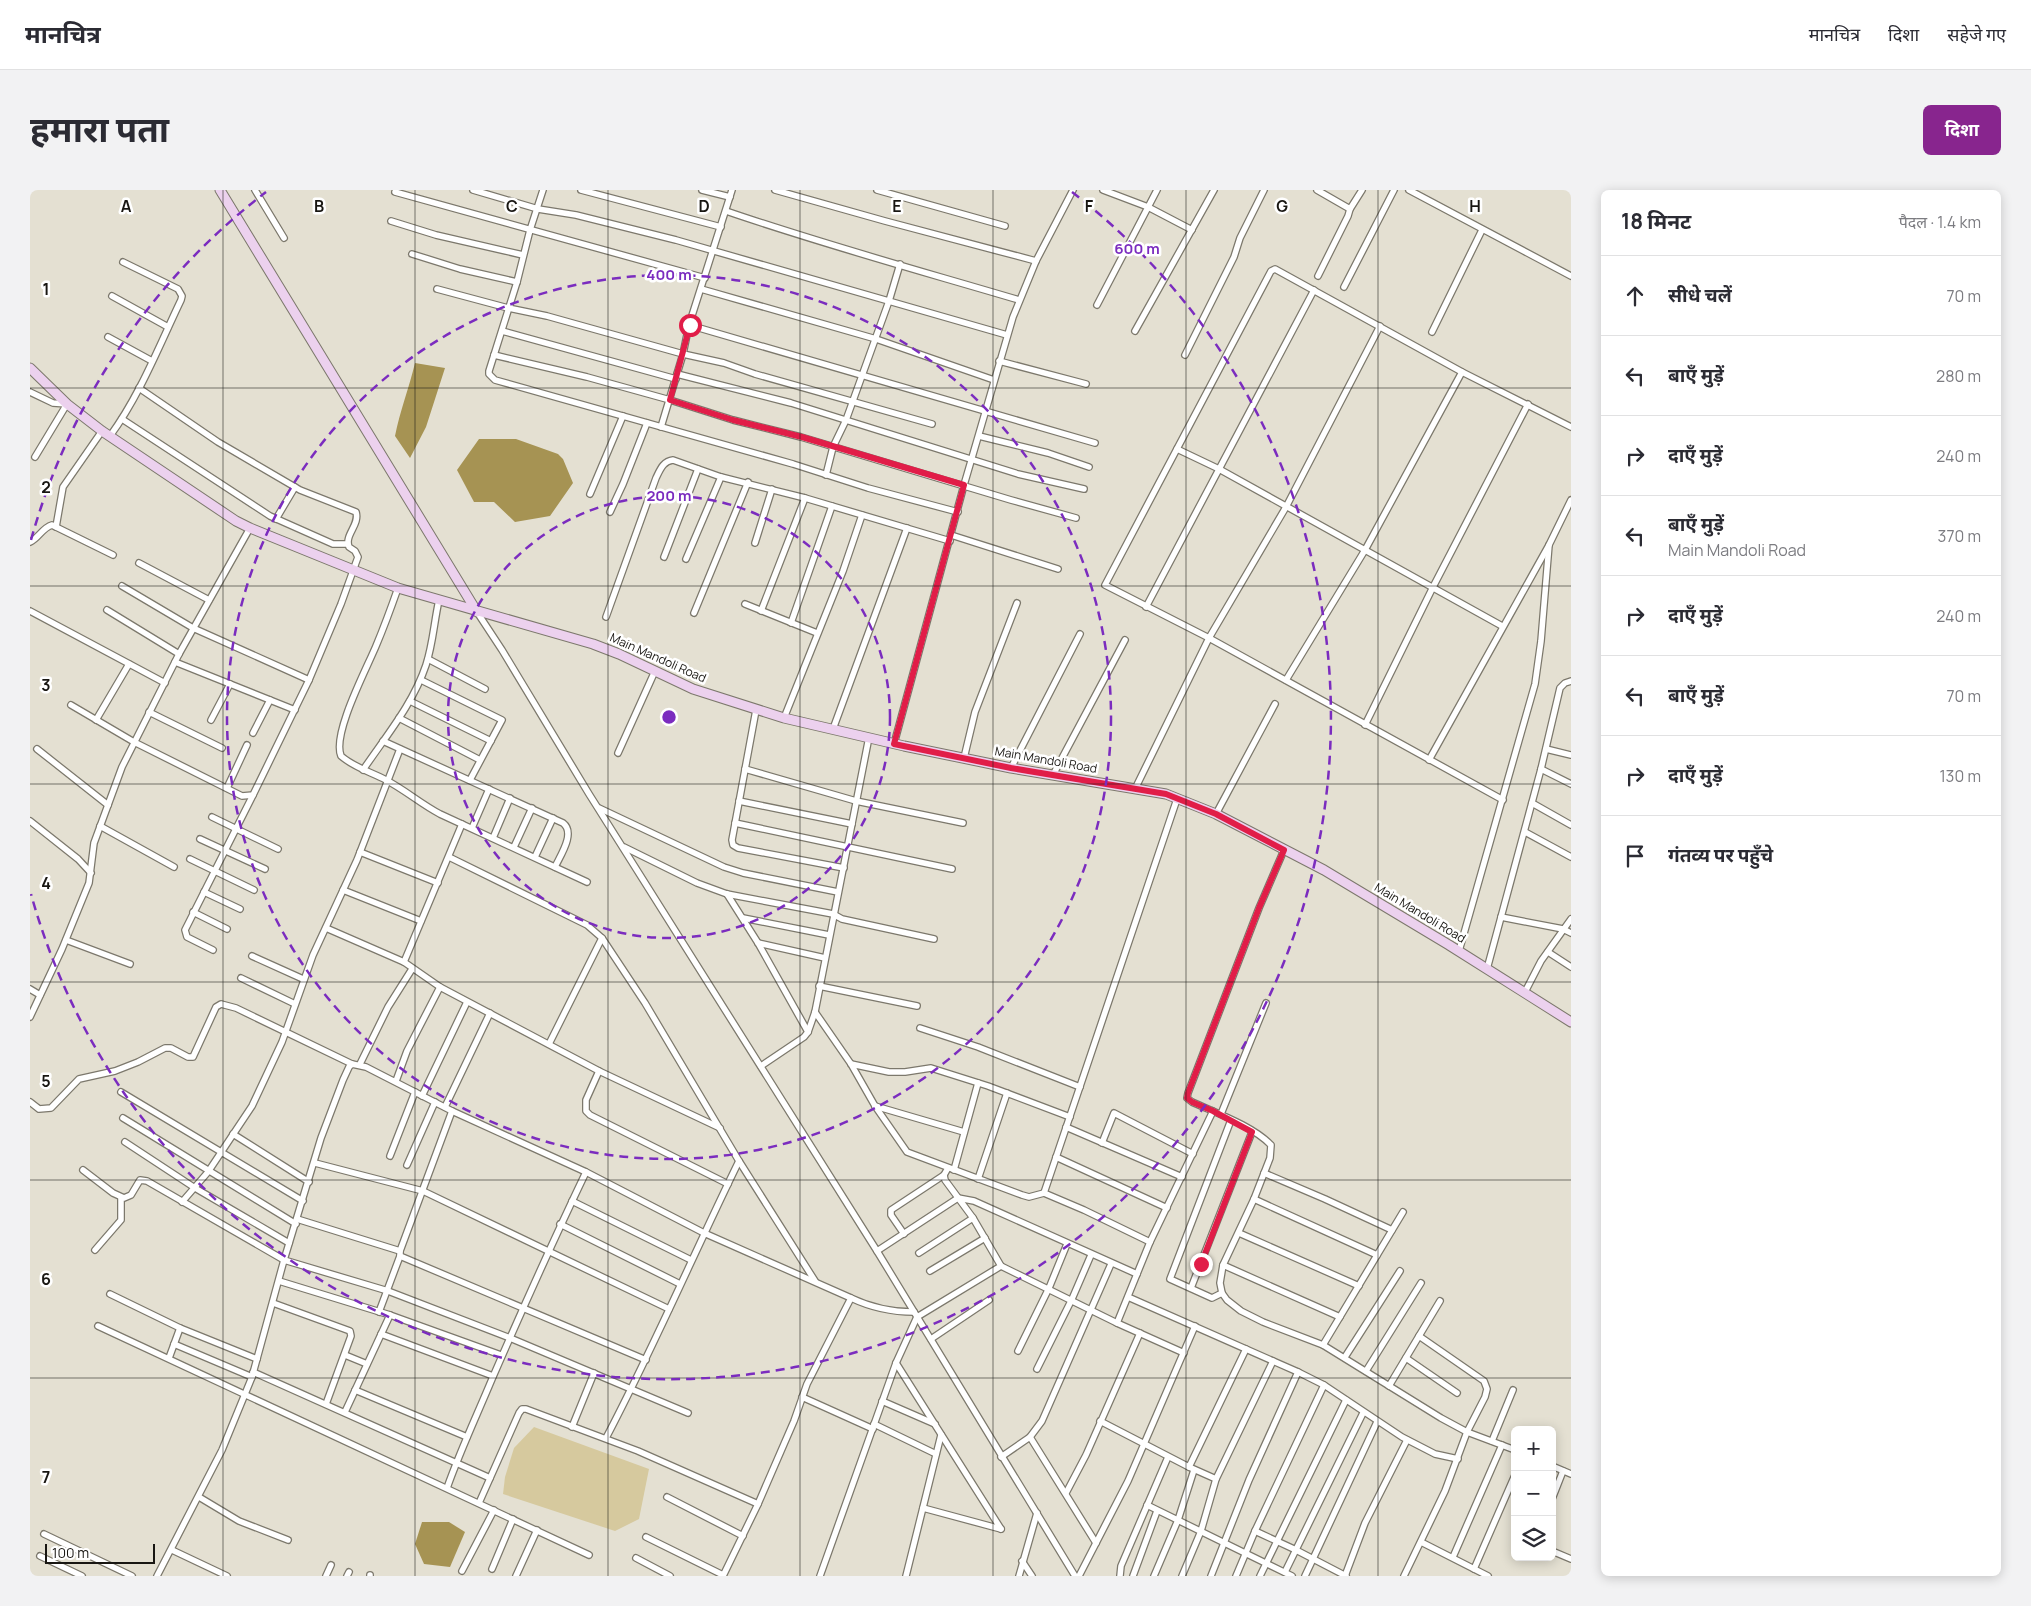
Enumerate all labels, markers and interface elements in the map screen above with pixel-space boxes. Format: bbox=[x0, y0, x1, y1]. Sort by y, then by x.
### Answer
text: मानचित्र bbox=[25, 17, 101, 50]
text: मानचित्र bbox=[1809, 22, 1860, 46]
text: दिशा bbox=[1888, 22, 1919, 46]
text: सहेजे गए bbox=[1947, 22, 2006, 46]
text: हमारा पता bbox=[30, 105, 169, 153]
button: दिशा bbox=[1923, 105, 2001, 155]
text: A bbox=[121, 195, 132, 217]
text: B bbox=[314, 195, 324, 217]
text: C bbox=[506, 195, 518, 217]
text: D bbox=[698, 195, 710, 217]
text: E bbox=[892, 195, 902, 217]
text: F bbox=[1085, 195, 1094, 217]
text: G bbox=[1276, 195, 1288, 217]
text: H bbox=[1469, 195, 1481, 217]
text: 18 मिनट bbox=[1621, 207, 1691, 235]
text: पैदल · 1.4 km bbox=[1899, 211, 1981, 233]
text: 600 m bbox=[1114, 238, 1160, 259]
text: 400 m bbox=[646, 264, 692, 285]
text: 1 bbox=[42, 278, 50, 300]
icon: ahead bbox=[1621, 282, 1649, 310]
text: सीधे चलें bbox=[1668, 282, 1732, 308]
text: 70 m bbox=[1946, 285, 1981, 307]
route start bbox=[679, 314, 702, 337]
icon: left bbox=[1621, 362, 1649, 390]
text: बाएँ मुड़ें bbox=[1668, 362, 1724, 388]
text: 280 m bbox=[1936, 365, 1981, 387]
icon: right bbox=[1621, 442, 1649, 470]
text: दाएँ मुड़ें bbox=[1668, 442, 1723, 468]
text: 240 m bbox=[1936, 445, 1981, 467]
text: 2 bbox=[41, 476, 51, 498]
text: 200 m bbox=[646, 485, 692, 506]
text: बाएँ मुड़ें bbox=[1668, 511, 1724, 537]
icon: left bbox=[1621, 522, 1649, 550]
text: 370 m bbox=[1938, 525, 1981, 547]
text: Main Mandoli Road bbox=[1668, 539, 1806, 561]
icon: right bbox=[1621, 602, 1649, 630]
text: दाएँ मुड़ें bbox=[1668, 602, 1723, 628]
text: 240 m bbox=[1936, 605, 1981, 627]
street label: Main Mandoli Road bbox=[607, 629, 709, 686]
text: 3 bbox=[41, 674, 51, 696]
icon: left bbox=[1621, 682, 1649, 710]
text: बाएँ मुड़ें bbox=[1668, 682, 1724, 708]
text: 70 m bbox=[1946, 685, 1981, 707]
centre of rings bbox=[660, 708, 678, 726]
street label: Main Mandoli Road bbox=[994, 742, 1099, 777]
icon: right bbox=[1621, 762, 1649, 790]
text: दाएँ मुड़ें bbox=[1668, 762, 1723, 788]
text: 130 m bbox=[1939, 765, 1981, 787]
icon: arrive bbox=[1621, 842, 1649, 870]
text: गंतव्य पर पहुँचे bbox=[1668, 842, 1773, 868]
text: 4 bbox=[41, 872, 51, 894]
street label: Main Mandoli Road bbox=[1371, 879, 1469, 947]
text: 5 bbox=[41, 1070, 51, 1092]
route end bbox=[1190, 1253, 1213, 1276]
text: 6 bbox=[41, 1268, 51, 1290]
map controls bbox=[1511, 1426, 1556, 1561]
button: + bbox=[1511, 1426, 1556, 1471]
text: 7 bbox=[42, 1466, 50, 1488]
button: − bbox=[1511, 1471, 1556, 1516]
button: layers bbox=[1511, 1516, 1556, 1561]
scale bar bbox=[45, 1541, 155, 1564]
text: 100 m bbox=[52, 1543, 89, 1562]

